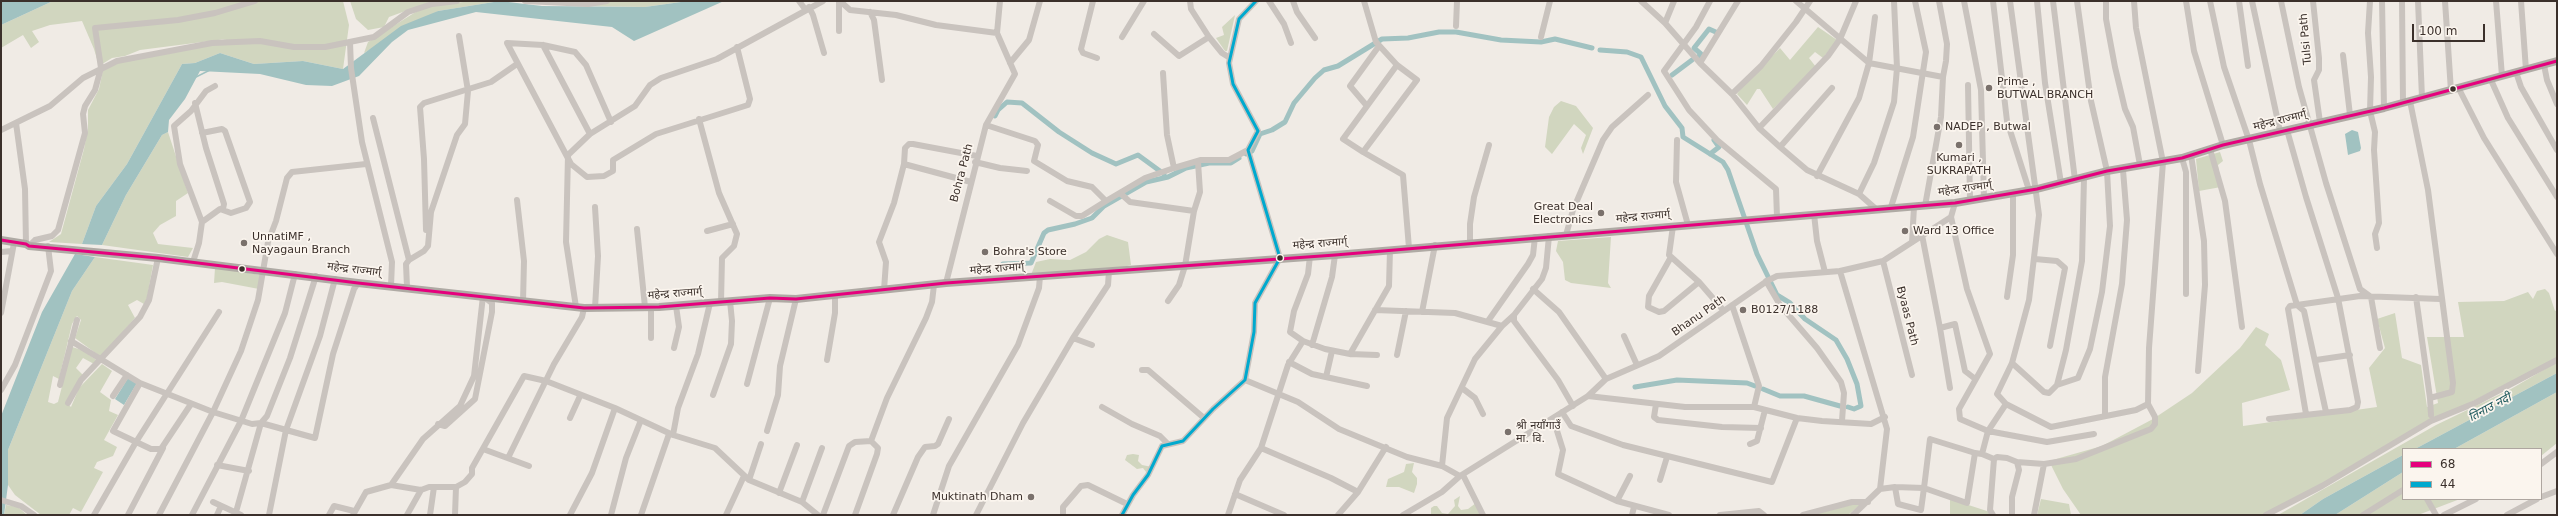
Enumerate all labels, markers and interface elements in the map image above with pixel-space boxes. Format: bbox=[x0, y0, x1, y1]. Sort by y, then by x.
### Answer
street label: Tulsi Path bbox=[2297, 13, 2315, 65]
scale bar bbox=[2414, 16, 2487, 42]
text: 100 m bbox=[2419, 24, 2457, 38]
place label: Prime , BUTWAL BRANCH bbox=[1997, 75, 2093, 101]
marker: Prime , BUTWAL BRANCH bbox=[1984, 83, 1994, 93]
unlabelled marker bbox=[2448, 84, 2458, 94]
street label: महेन्द्र राज्मार्ग् bbox=[2252, 108, 2308, 134]
place label: NADEP , Butwal bbox=[1945, 120, 2031, 134]
marker: NADEP , Butwal bbox=[1932, 122, 1942, 132]
marker: Kumari , SUKRAPATH bbox=[1954, 140, 1964, 150]
street label: Bohra Path bbox=[948, 142, 976, 204]
place label: Kumari , SUKRAPATH bbox=[1927, 151, 1991, 177]
street label: महेन्द्र राज्मार्ग् bbox=[1937, 179, 1993, 199]
place label: Great Deal Electronics bbox=[1533, 200, 1593, 226]
marker: Great Deal Electronics bbox=[1596, 208, 1606, 218]
street label: महेन्द्र राज्मार्ग् bbox=[1615, 208, 1671, 226]
place label: Ward 13 Office bbox=[1913, 224, 1994, 238]
marker: Ward 13 Office bbox=[1900, 226, 1910, 236]
place label: UnnatiMF , Nayagaun Branch bbox=[252, 230, 350, 256]
street label: महेन्द्र राज्मार्ग् bbox=[1292, 236, 1348, 252]
marker: UnnatiMF , Nayagaun Branch bbox=[239, 238, 249, 248]
place label: Bohra's Store bbox=[993, 245, 1067, 259]
marker: Bohra's Store bbox=[980, 247, 990, 257]
unlabelled marker bbox=[1275, 253, 1285, 263]
street label: महेन्द्र राज्मार्ग् bbox=[326, 260, 382, 280]
street label: महेन्द्र राज्मार्ग् bbox=[969, 261, 1025, 277]
unlabelled marker bbox=[237, 264, 247, 274]
street label: Byaas Path bbox=[1893, 285, 1921, 347]
street label: महेन्द्र राज्मार्ग् bbox=[647, 286, 703, 302]
street label: Bhanu Path bbox=[1669, 293, 1729, 339]
place label: B0127/1188 bbox=[1751, 303, 1818, 317]
marker: B0127/1188 bbox=[1738, 305, 1748, 315]
water label: तिनाउ नदी bbox=[2466, 391, 2514, 425]
place label: श्री नयाँगाउँ मा. वि. bbox=[1516, 419, 1561, 445]
marker: श्री नयाँगाउँ मा. वि. bbox=[1503, 427, 1513, 437]
legend bbox=[2402, 448, 2542, 500]
text: 68 bbox=[2440, 457, 2455, 471]
text: 44 bbox=[2440, 477, 2455, 491]
place label: Muktinath Dham bbox=[931, 490, 1023, 504]
marker: Muktinath Dham bbox=[1026, 492, 1036, 502]

